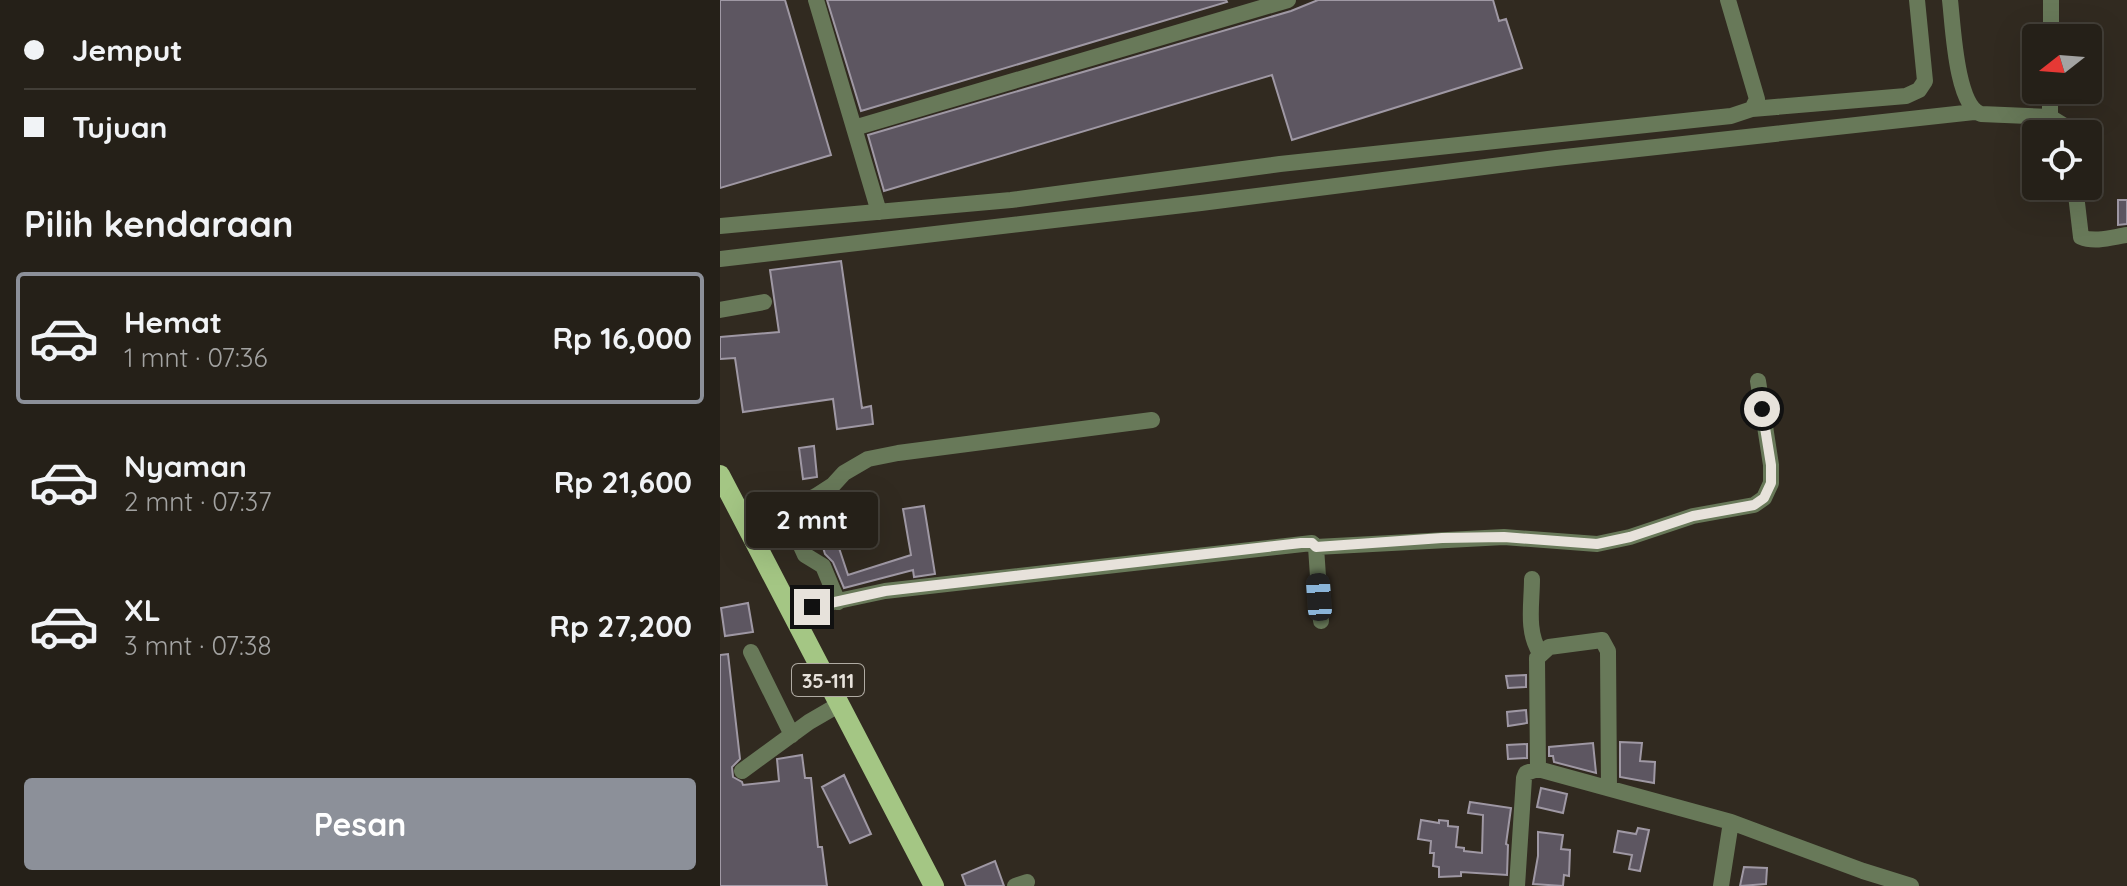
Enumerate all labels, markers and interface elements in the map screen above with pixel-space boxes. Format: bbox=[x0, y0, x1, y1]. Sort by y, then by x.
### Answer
north arrow bbox=[2022, 24, 2102, 104]
map controls bbox=[2022, 24, 2102, 200]
text: Jemput bbox=[72, 31, 183, 69]
text: Tujuan bbox=[72, 108, 167, 146]
button: locate bbox=[2022, 120, 2102, 200]
text: Pilih kendaraan bbox=[24, 201, 293, 246]
icon: car bbox=[28, 302, 100, 374]
text: Hemat bbox=[124, 303, 222, 341]
text: Rp 16,000 bbox=[552, 319, 692, 357]
text: 1 mnt · 07:36 bbox=[124, 341, 267, 374]
route start bbox=[1744, 391, 1780, 427]
icon: car bbox=[28, 446, 100, 518]
text: Nyaman bbox=[124, 447, 247, 485]
text: Rp 21,600 bbox=[554, 463, 692, 501]
text: 2 mnt · 07:37 bbox=[124, 485, 272, 518]
callout: 2 mnt bbox=[746, 491, 878, 547]
text: 2 mnt bbox=[776, 503, 848, 536]
car bbox=[1305, 572, 1333, 622]
route end bbox=[794, 589, 830, 625]
icon: car bbox=[28, 590, 100, 662]
text: XL bbox=[124, 591, 161, 629]
text: Rp 27,200 bbox=[549, 607, 692, 645]
text: 3 mnt · 07:38 bbox=[124, 629, 271, 662]
road number: 35-111 bbox=[792, 664, 864, 696]
button: Pesan bbox=[24, 778, 696, 870]

